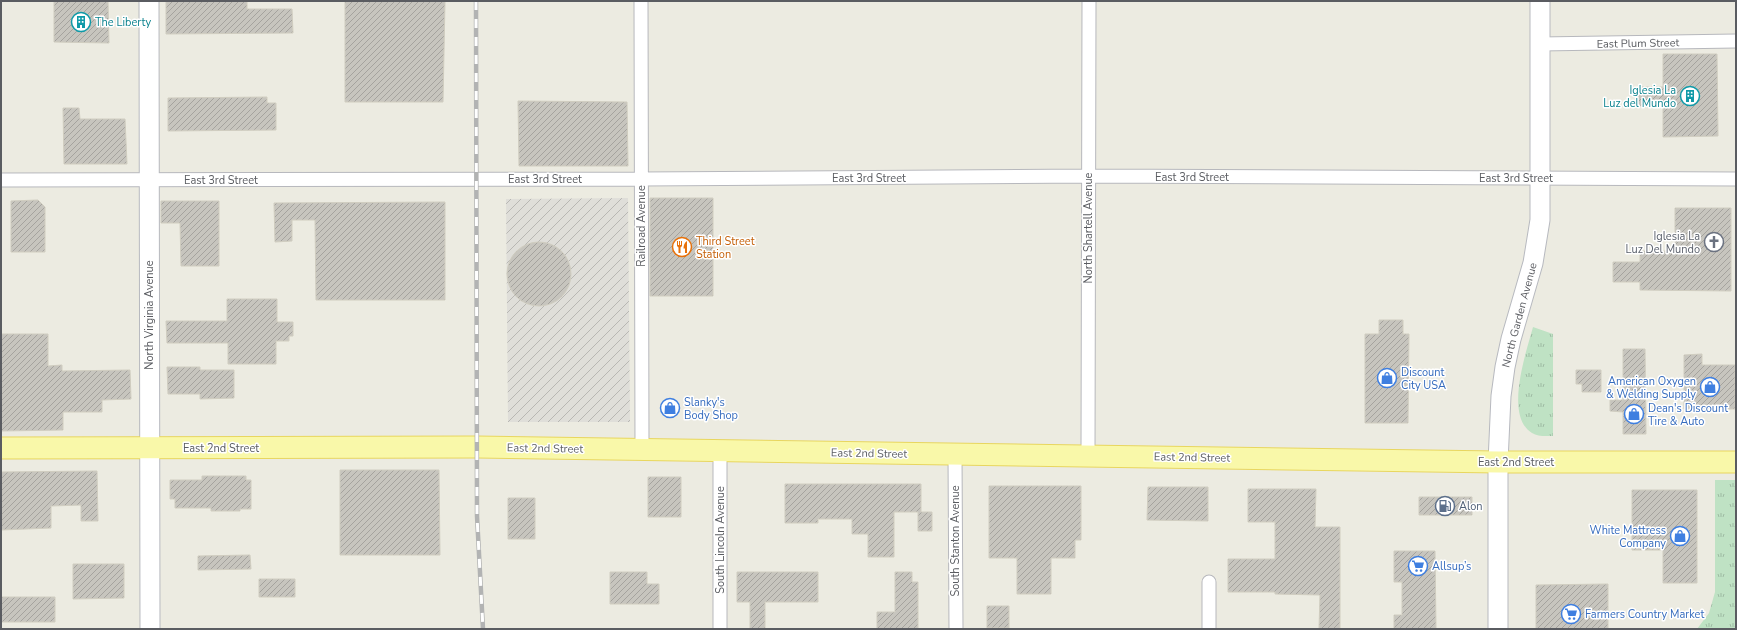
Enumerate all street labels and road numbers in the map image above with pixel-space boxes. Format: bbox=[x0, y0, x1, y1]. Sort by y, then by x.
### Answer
street label: East Plum Street bbox=[1597, 35, 1680, 52]
street label: East 3rd Street bbox=[1155, 170, 1229, 185]
street label: East 3rd Street bbox=[832, 171, 906, 186]
street label: East 3rd Street bbox=[1479, 171, 1553, 186]
street label: East 3rd Street bbox=[508, 172, 582, 187]
street label: North Shartell Avenue bbox=[1081, 172, 1096, 283]
street label: East 3rd Street bbox=[184, 173, 258, 188]
street label: Railroad Avenue bbox=[634, 185, 649, 267]
street label: North Virginia Avenue bbox=[142, 260, 157, 370]
street label: North Garden Avenue bbox=[1498, 261, 1541, 369]
street label: East 2nd Street bbox=[507, 440, 583, 457]
street label: East 2nd Street bbox=[183, 441, 259, 456]
street label: East 2nd Street bbox=[831, 445, 907, 462]
street label: East 2nd Street bbox=[1154, 449, 1230, 466]
street label: East 2nd Street bbox=[1478, 455, 1554, 470]
street label: South Stanton Avenue bbox=[948, 485, 963, 597]
street label: South Lincoln Avenue bbox=[713, 486, 728, 594]

